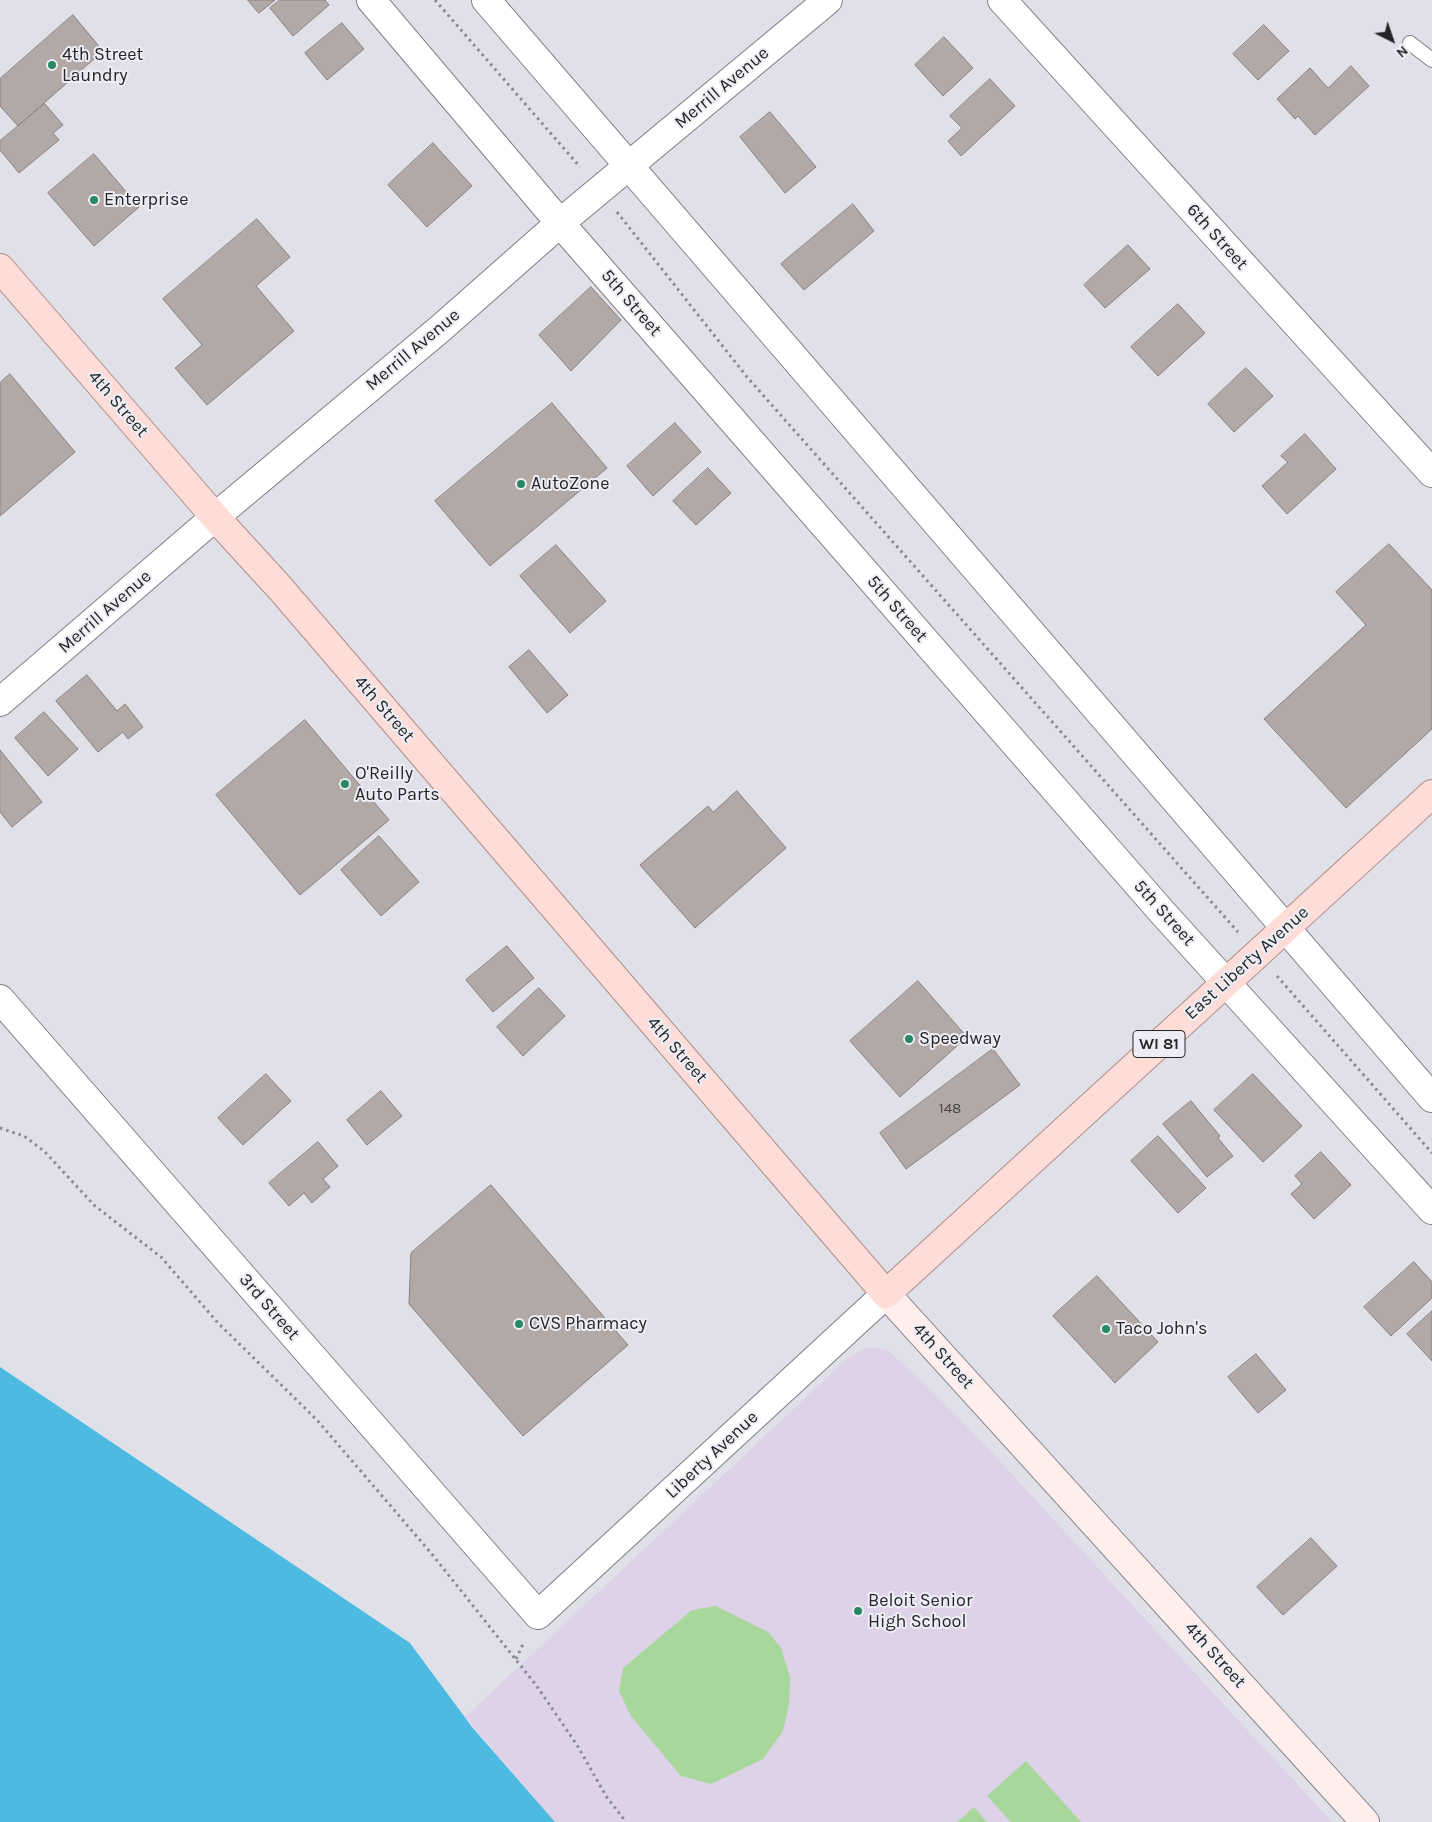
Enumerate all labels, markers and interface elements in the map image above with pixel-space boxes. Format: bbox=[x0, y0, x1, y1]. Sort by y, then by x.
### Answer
north arrow bbox=[1367, 15, 1417, 65]
street label: Merrill Avenue bbox=[670, 42, 774, 134]
text: N bbox=[1393, 42, 1412, 61]
place label: 4th Street Laundry bbox=[62, 44, 143, 86]
marker: 4th Street Laundry bbox=[46, 59, 58, 71]
place label: Enterprise bbox=[104, 189, 189, 211]
marker: Enterprise bbox=[88, 194, 100, 206]
street label: 6th Street bbox=[1182, 199, 1252, 275]
street label: 5th Street bbox=[596, 265, 666, 341]
street label: Merrill Avenue bbox=[361, 304, 465, 396]
street label: 4th Street bbox=[83, 366, 153, 442]
place label: AutoZone bbox=[531, 473, 609, 495]
marker: AutoZone bbox=[515, 478, 527, 490]
street label: Merrill Avenue bbox=[54, 566, 156, 658]
street label: 5th Street bbox=[862, 571, 932, 647]
street label: 4th Street bbox=[349, 671, 419, 747]
place label: O'Reilly Auto Parts bbox=[355, 763, 440, 806]
marker: O'Reilly Auto Parts bbox=[339, 778, 351, 790]
street label: 5th Street bbox=[1129, 875, 1199, 951]
street label: East Liberty Avenue bbox=[1181, 902, 1313, 1024]
street label: 4th Street bbox=[642, 1012, 712, 1088]
place label: Speedway bbox=[919, 1028, 1001, 1050]
road number: WI 81 bbox=[1133, 1030, 1185, 1058]
marker: Speedway bbox=[903, 1033, 915, 1045]
house number: 148 bbox=[939, 1100, 961, 1118]
street label: 3rd Street bbox=[234, 1269, 304, 1345]
place label: CVS Pharmacy bbox=[529, 1313, 647, 1335]
marker: CVS Pharmacy bbox=[513, 1318, 525, 1330]
place label: Taco John's bbox=[1116, 1318, 1207, 1340]
street label: 4th Street bbox=[908, 1319, 978, 1393]
marker: Taco John's bbox=[1100, 1323, 1112, 1335]
street label: Liberty Avenue bbox=[661, 1407, 763, 1503]
place label: Beloit Senior High School bbox=[868, 1590, 972, 1632]
marker: Beloit Senior High School bbox=[852, 1605, 864, 1617]
street label: 4th Street bbox=[1180, 1618, 1250, 1692]

